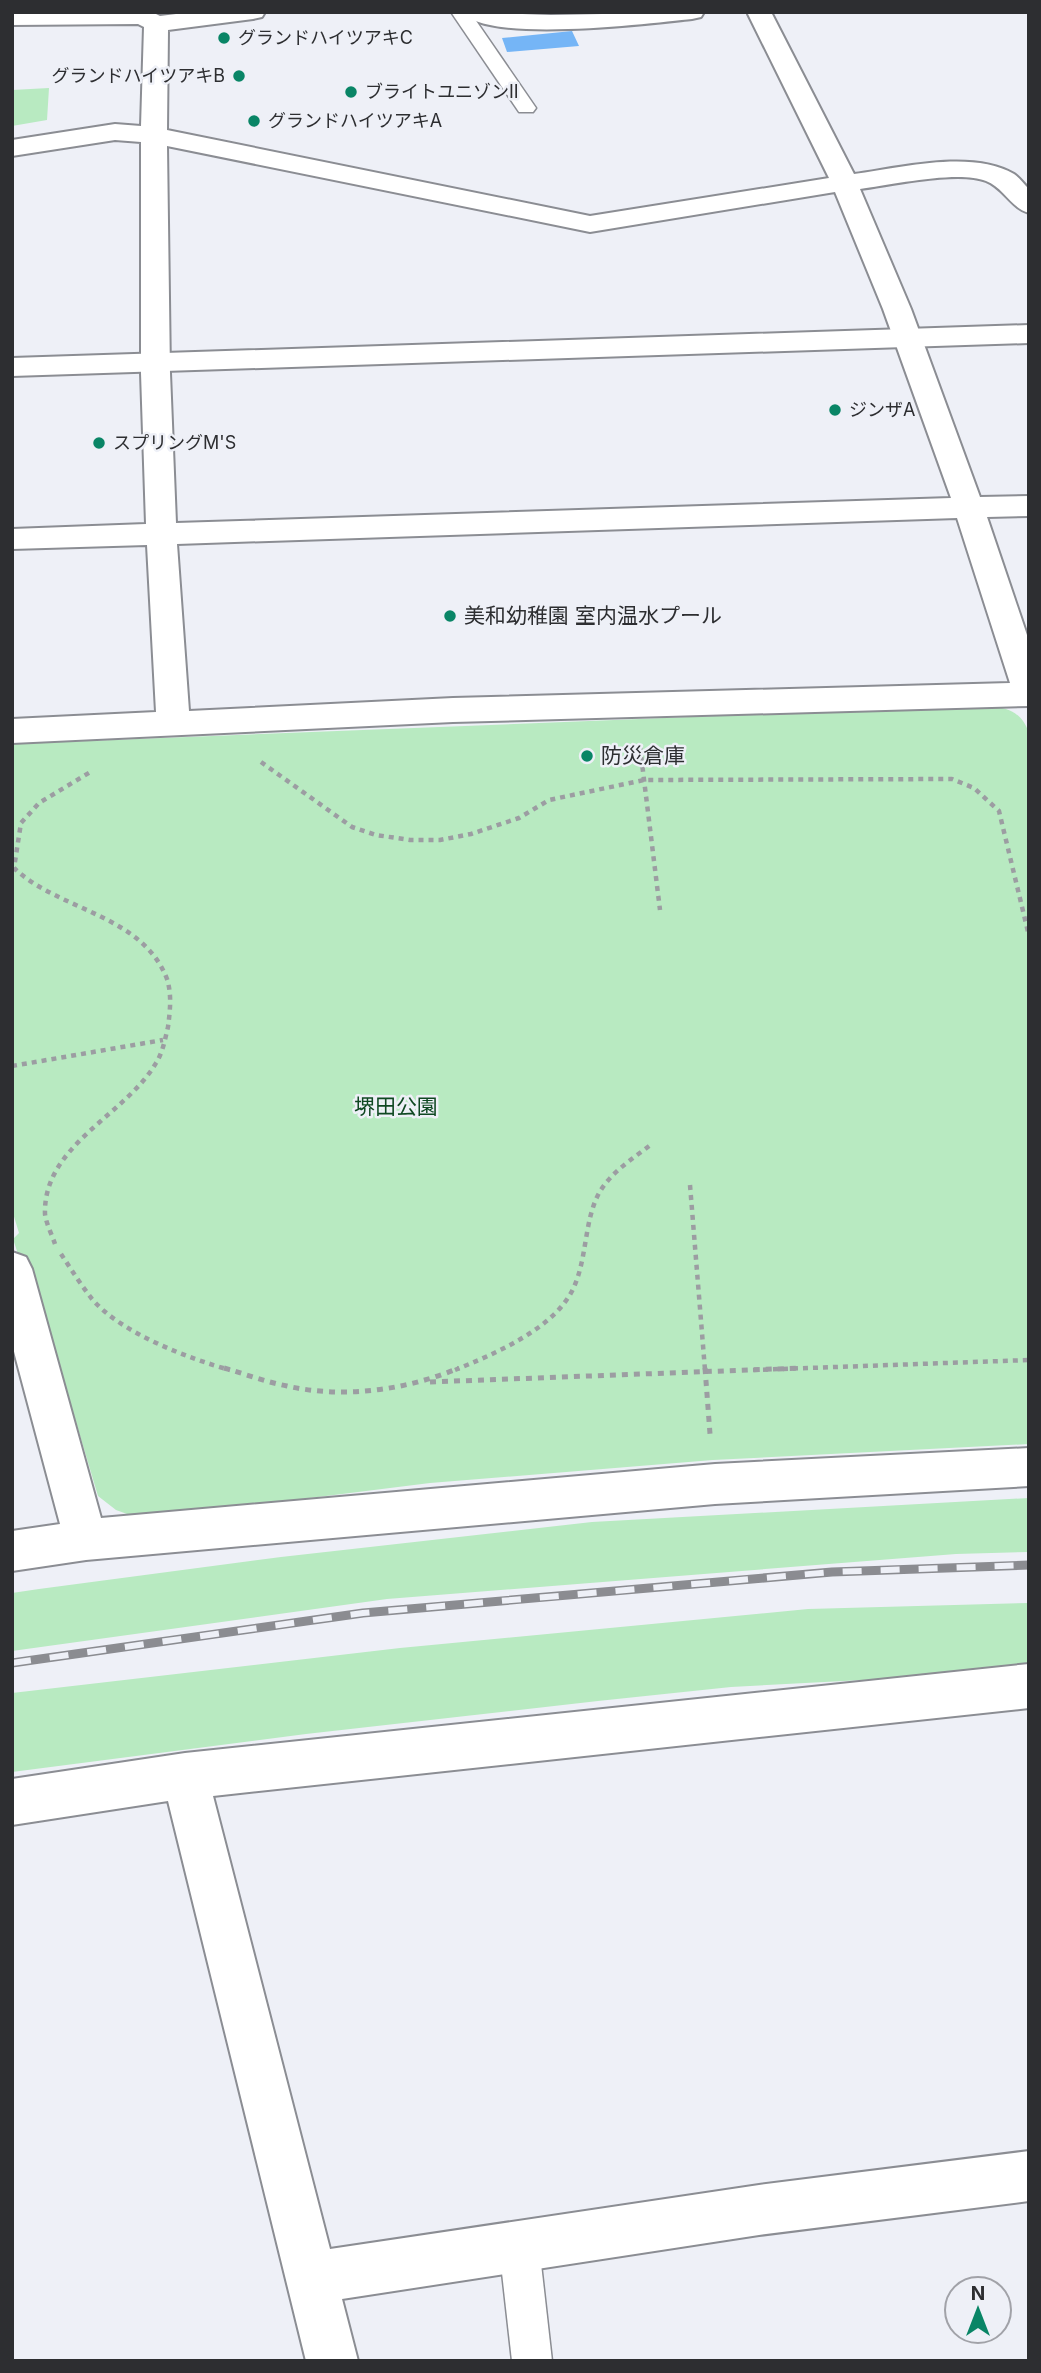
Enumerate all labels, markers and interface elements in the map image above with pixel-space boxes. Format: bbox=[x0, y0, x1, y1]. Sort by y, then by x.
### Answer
place label: グランドハイツアキC bbox=[238, 27, 413, 48]
marker: グランドハイツアキC bbox=[216, 30, 232, 46]
place label: グランドハイツアキB bbox=[52, 65, 225, 86]
marker: グランドハイツアキB bbox=[231, 68, 247, 84]
place label: ブライトユニゾンII bbox=[365, 81, 519, 102]
marker: ブライトユニゾンII bbox=[343, 84, 359, 100]
place label: グランドハイツアキA bbox=[268, 110, 442, 131]
marker: グランドハイツアキA bbox=[246, 113, 262, 129]
place label: ジンザA bbox=[849, 399, 915, 420]
marker: ジンザA bbox=[827, 402, 843, 418]
place label: スプリングM'S bbox=[113, 432, 236, 453]
marker: スプリングM'S bbox=[91, 435, 107, 451]
place label: 美和幼稚園 室内温水プール bbox=[464, 603, 722, 628]
marker: 美和幼稚園 室内温水プール bbox=[442, 608, 458, 624]
place label: 防災倉庫 bbox=[601, 743, 685, 768]
marker: 防災倉庫 bbox=[579, 748, 595, 764]
park label: 堺田公園 bbox=[354, 1094, 438, 1119]
north arrow bbox=[943, 2275, 1013, 2345]
text: N bbox=[971, 2282, 985, 2305]

